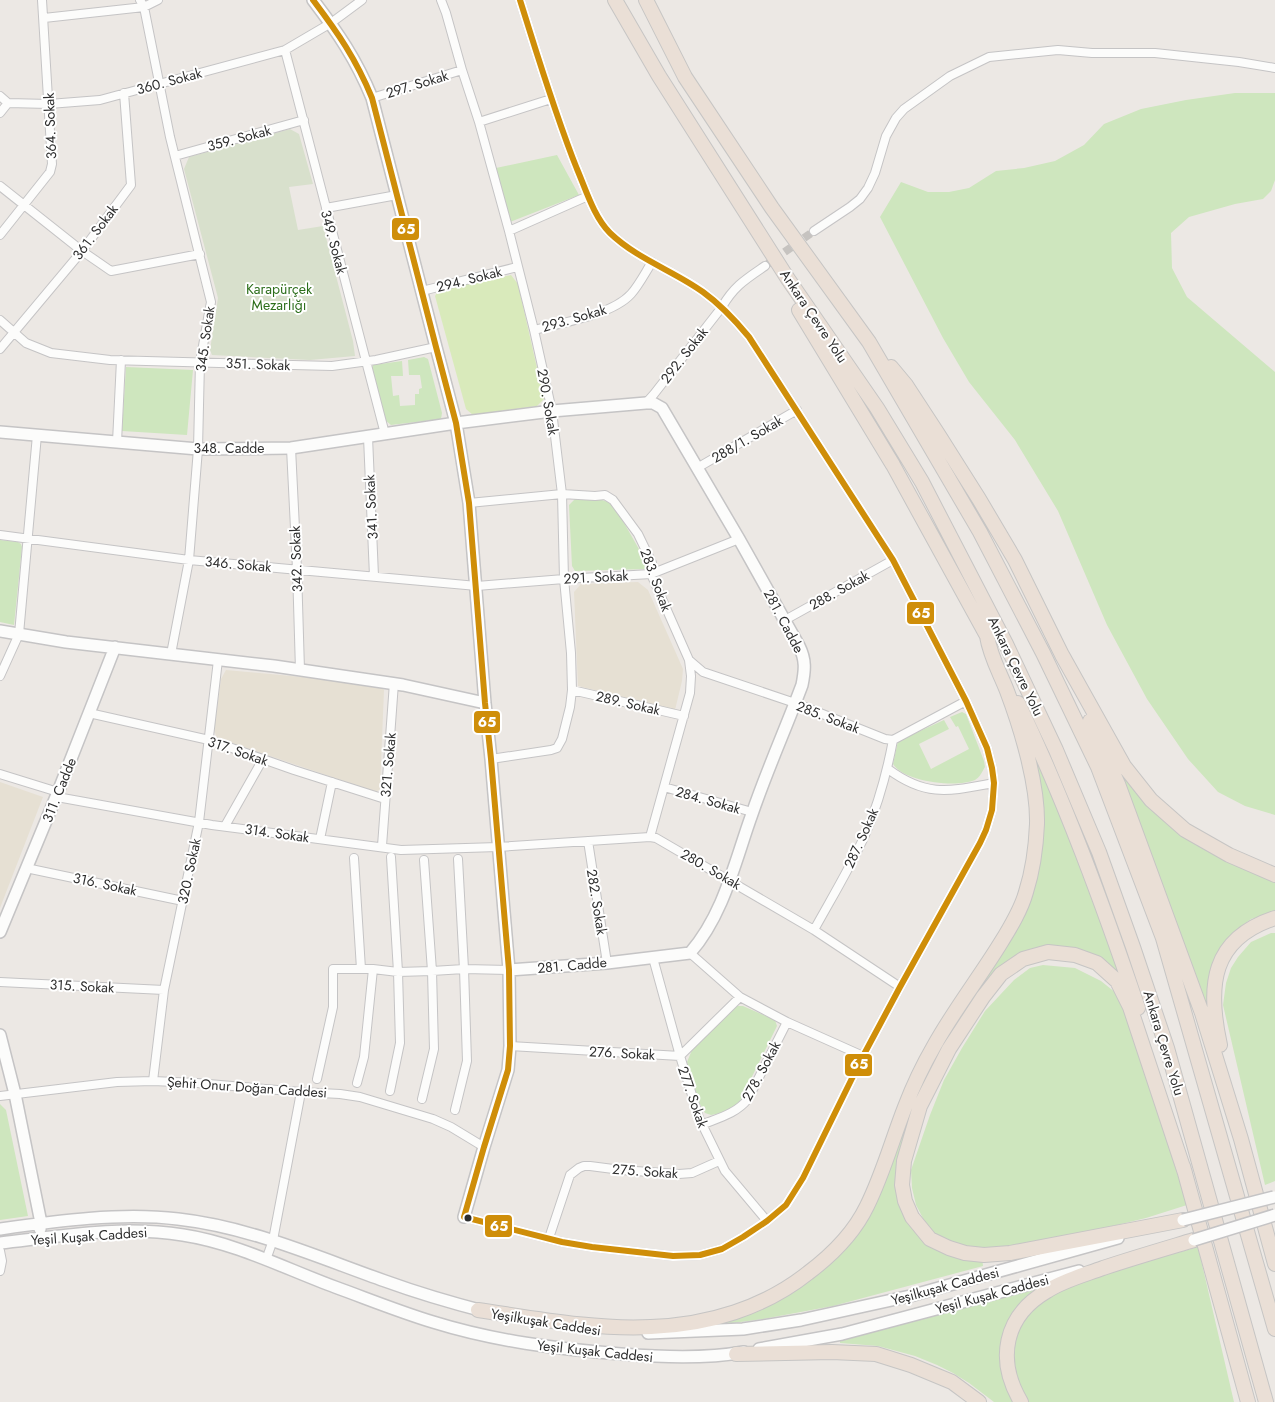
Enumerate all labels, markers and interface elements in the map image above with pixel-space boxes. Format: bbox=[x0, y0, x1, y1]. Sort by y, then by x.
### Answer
street label: 360. Sokak bbox=[134, 62, 205, 99]
street label: 297. Sokak bbox=[383, 65, 451, 103]
street label: 364. Sokak bbox=[39, 92, 61, 160]
street label: 359. Sokak bbox=[205, 120, 274, 156]
street label: 361. Sokak bbox=[68, 199, 123, 264]
street label: 349. Sokak bbox=[316, 208, 352, 277]
line badge: 65 bbox=[391, 217, 420, 241]
text: 65 bbox=[397, 219, 415, 239]
street label: 294. Sokak bbox=[434, 261, 505, 297]
street label: Ankara Çevre Yolu bbox=[775, 265, 853, 367]
park label: Karapürçek Mezarlığı bbox=[246, 279, 313, 315]
street label: 293. Sokak bbox=[539, 299, 609, 337]
street label: 345. Sokak bbox=[190, 304, 220, 373]
street label: 292. Sokak bbox=[656, 322, 713, 387]
street label: 351. Sokak bbox=[225, 353, 291, 375]
street label: 290. Sokak bbox=[532, 367, 564, 438]
street label: 288/1. Sokak bbox=[708, 410, 787, 467]
street label: 348. Cadde bbox=[193, 438, 265, 458]
street label: 341. Sokak bbox=[359, 473, 383, 540]
street label: 342. Sokak bbox=[285, 525, 307, 593]
street label: 283. Sokak bbox=[635, 546, 677, 615]
street label: 346. Sokak bbox=[204, 551, 273, 577]
street label: 291. Sokak bbox=[563, 565, 630, 589]
street label: 288. Sokak bbox=[805, 565, 873, 615]
street label: 281. Cadde bbox=[759, 585, 809, 657]
line badge: 65 bbox=[906, 601, 935, 625]
text: 65 bbox=[912, 603, 930, 623]
street label: Ankara Çevre Yolu bbox=[983, 613, 1049, 719]
street label: 289. Sokak bbox=[594, 686, 663, 720]
street label: 285. Sokak bbox=[793, 696, 863, 739]
line badge: 65 bbox=[473, 710, 501, 734]
text: 65 bbox=[478, 712, 496, 732]
street label: 317. Sokak bbox=[205, 731, 272, 771]
street label: 321. Sokak bbox=[375, 731, 401, 798]
street label: 311. Cadde bbox=[37, 755, 81, 825]
street label: 284. Sokak bbox=[673, 781, 744, 819]
street label: 287. Sokak bbox=[839, 804, 884, 871]
street label: 314. Sokak bbox=[243, 819, 311, 848]
street label: 320. Sokak bbox=[172, 835, 206, 906]
street label: 280. Sokak bbox=[677, 844, 746, 895]
street label: 316. Sokak bbox=[71, 867, 140, 901]
street label: 282. Sokak bbox=[582, 868, 612, 937]
street label: 281. Cadde bbox=[536, 952, 608, 978]
street label: 315. Sokak bbox=[49, 974, 116, 998]
street label: Ankara Çevre Yolu bbox=[1139, 988, 1189, 1098]
street label: 278. Sokak bbox=[737, 1037, 786, 1105]
street label: 276. Sokak bbox=[588, 1041, 656, 1065]
line badge: 65 bbox=[844, 1053, 873, 1077]
text: 65 bbox=[850, 1054, 868, 1074]
street label: 277. Sokak bbox=[673, 1063, 713, 1131]
street label: Şehit Onur Doğan Caddesi bbox=[166, 1071, 328, 1103]
street label: 275. Sokak bbox=[611, 1159, 679, 1183]
unlabelled marker bbox=[463, 1213, 473, 1223]
line badge: 65 bbox=[484, 1214, 513, 1238]
text: 65 bbox=[490, 1216, 508, 1236]
street label: Yeşil Kuşak Caddesi bbox=[30, 1222, 148, 1250]
street label: Yeşilkuşak Caddesi bbox=[889, 1262, 1001, 1310]
street label: Yeşil Kuşak Caddesi bbox=[933, 1269, 1051, 1319]
street label: Yeşilkuşak Caddesi bbox=[490, 1303, 602, 1341]
street label: Yeşil Kuşak Caddesi bbox=[536, 1335, 654, 1367]

